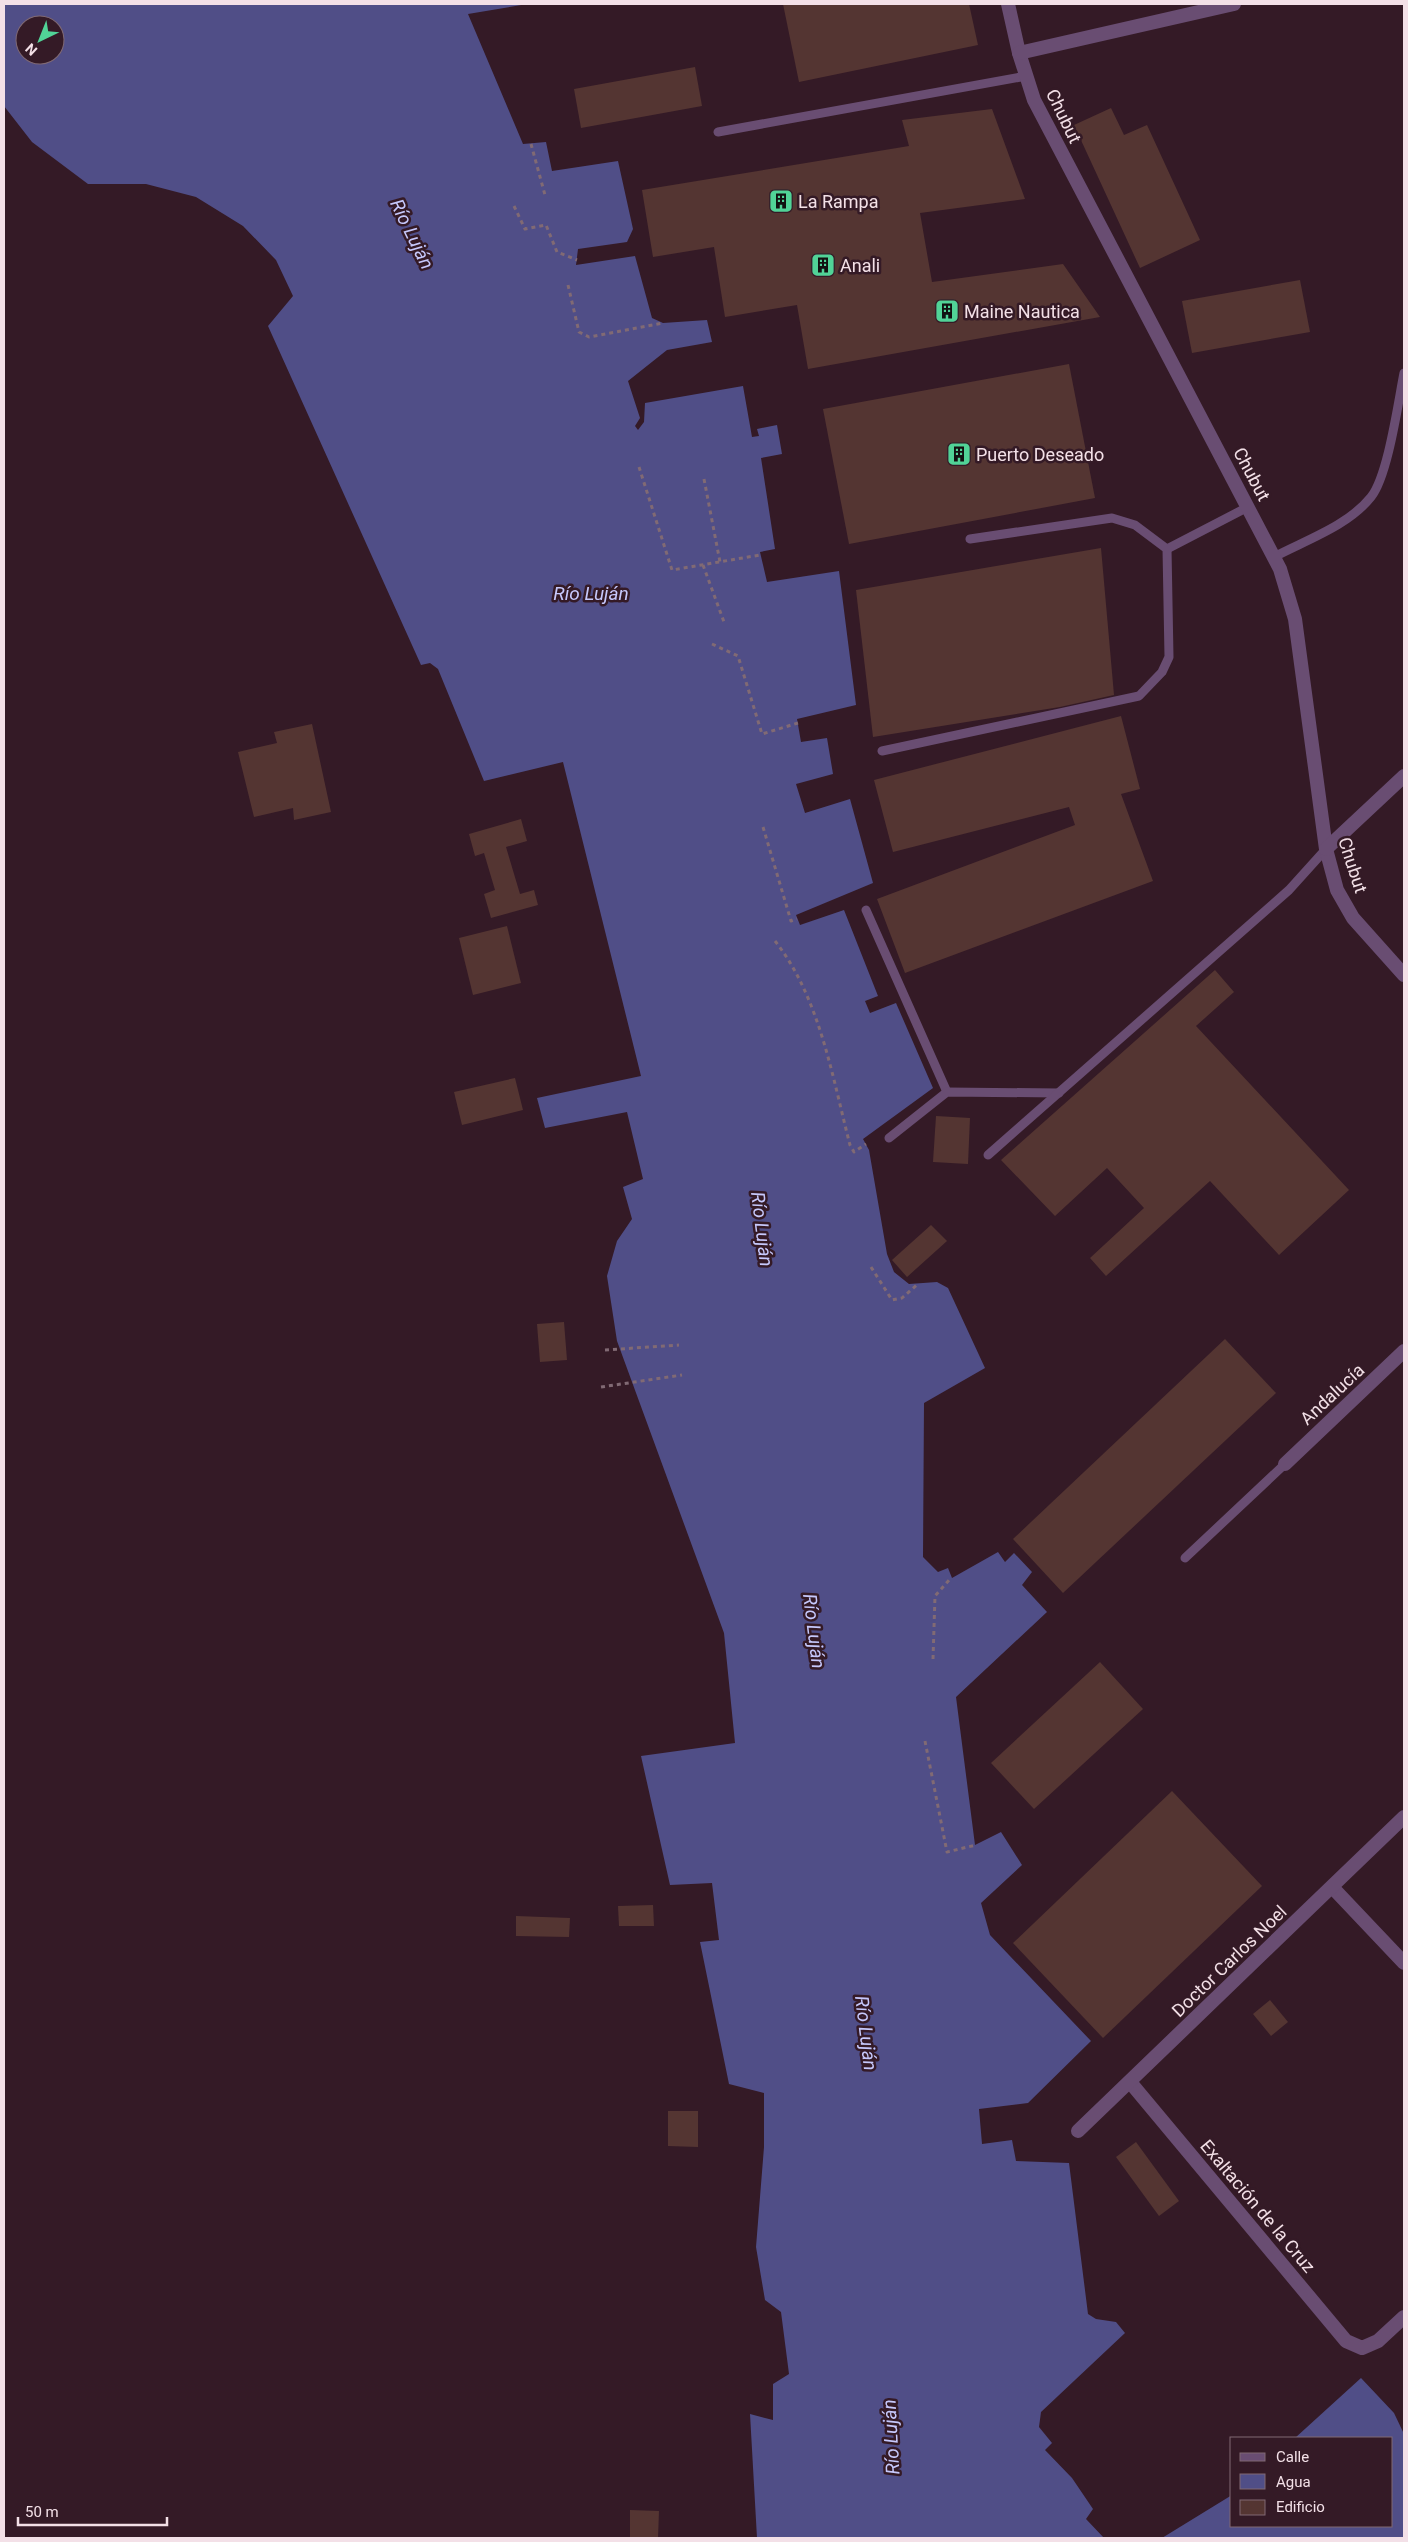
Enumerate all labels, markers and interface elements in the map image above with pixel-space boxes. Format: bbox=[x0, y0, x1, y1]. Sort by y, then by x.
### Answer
north arrow bbox=[15, 15, 65, 65]
text: N bbox=[22, 40, 40, 59]
street label: Chubut bbox=[1042, 86, 1086, 147]
building icon: La Rampa bbox=[768, 188, 794, 214]
place label: La Rampa bbox=[798, 191, 879, 212]
water label: Río Luján bbox=[385, 195, 439, 273]
building icon: Anali bbox=[810, 252, 836, 278]
place label: Anali bbox=[840, 255, 880, 276]
building icon: Maine Nautica bbox=[934, 298, 960, 324]
place label: Maine Nautica bbox=[964, 301, 1080, 322]
building icon: Puerto Deseado bbox=[946, 441, 972, 467]
place label: Puerto Deseado bbox=[976, 444, 1104, 465]
street label: Chubut bbox=[1229, 444, 1275, 504]
water label: Río Luján bbox=[553, 582, 629, 605]
street label: Chubut bbox=[1334, 834, 1372, 896]
water label: Río Luján bbox=[746, 1190, 778, 1268]
street label: Andalucía bbox=[1296, 1359, 1368, 1429]
water label: Río Luján bbox=[798, 1592, 830, 1670]
street label: Doctor Carlos Noel bbox=[1167, 1901, 1291, 2021]
water label: Río Luján bbox=[850, 1994, 882, 2072]
street label: Exaltación de la Cruz bbox=[1196, 2135, 1320, 2277]
water label: Río Luján bbox=[878, 2399, 904, 2475]
legend bbox=[1230, 2437, 1393, 2527]
text: Calle bbox=[1276, 2448, 1309, 2466]
text: Agua bbox=[1276, 2473, 1311, 2491]
scale bar bbox=[18, 2494, 166, 2526]
text: Edificio bbox=[1276, 2498, 1325, 2516]
text: 50 m bbox=[25, 2503, 59, 2521]

